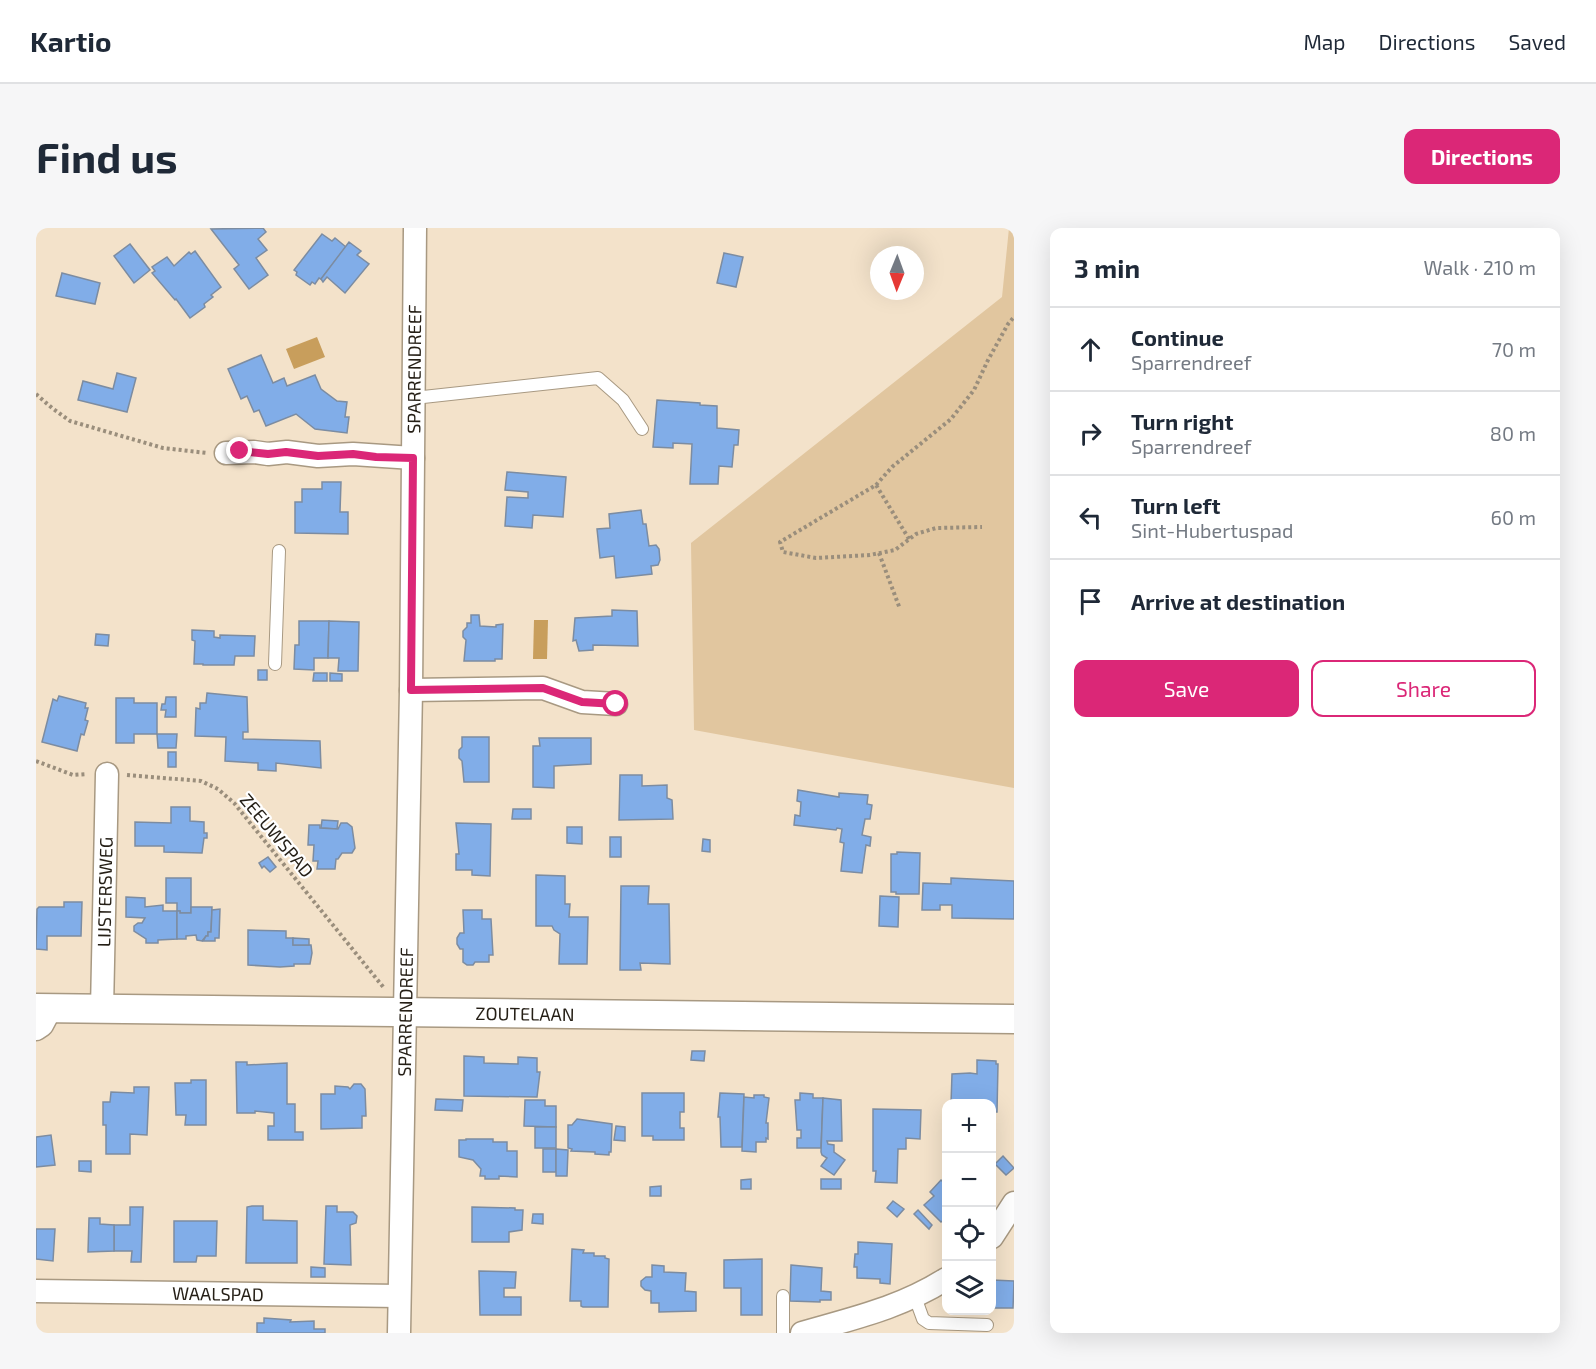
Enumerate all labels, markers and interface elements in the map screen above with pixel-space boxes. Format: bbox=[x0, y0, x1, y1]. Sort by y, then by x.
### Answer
text: Kartio bbox=[30, 24, 111, 58]
text: Map bbox=[1303, 29, 1346, 54]
text: Directions bbox=[1379, 29, 1475, 54]
text: Saved bbox=[1508, 29, 1566, 54]
button: Directions bbox=[1404, 129, 1560, 184]
text: Find us bbox=[36, 131, 178, 181]
north arrow bbox=[870, 246, 924, 300]
text: 3 min bbox=[1074, 252, 1140, 283]
text: Walk · 210 m bbox=[1424, 255, 1536, 279]
street label: SPARRENDREEF bbox=[402, 304, 425, 434]
text: Continue bbox=[1131, 324, 1224, 350]
icon: ahead bbox=[1074, 333, 1107, 366]
text: 70 m bbox=[1492, 337, 1536, 361]
text: Sparrendreef bbox=[1131, 350, 1251, 374]
text: Turn right bbox=[1131, 408, 1233, 434]
icon: right bbox=[1074, 417, 1107, 450]
text: 80 m bbox=[1490, 421, 1536, 445]
text: Sparrendreef bbox=[1131, 434, 1251, 458]
route end bbox=[226, 437, 252, 463]
text: Turn left bbox=[1131, 492, 1220, 518]
icon: left bbox=[1074, 501, 1107, 534]
text: 60 m bbox=[1491, 505, 1536, 529]
text: Sint-Hubertuspad bbox=[1131, 518, 1293, 542]
icon: arrive bbox=[1074, 585, 1107, 618]
text: Arrive at destination bbox=[1131, 588, 1345, 614]
button: Save bbox=[1074, 660, 1299, 717]
button: Share bbox=[1311, 660, 1536, 717]
route start bbox=[602, 690, 628, 716]
street label: ZEEUWSPAD bbox=[236, 789, 318, 881]
street label: LIJSTERSWEG bbox=[92, 837, 117, 947]
street label: SPARRENDREEF bbox=[393, 947, 417, 1077]
street label: ZOUTELAAN bbox=[475, 1002, 575, 1025]
map controls bbox=[942, 1099, 996, 1315]
button: + bbox=[942, 1099, 996, 1153]
button: − bbox=[942, 1153, 996, 1207]
button: locate bbox=[942, 1207, 996, 1261]
button: layers bbox=[942, 1261, 996, 1315]
street label: WAALSPAD bbox=[172, 1282, 264, 1305]

